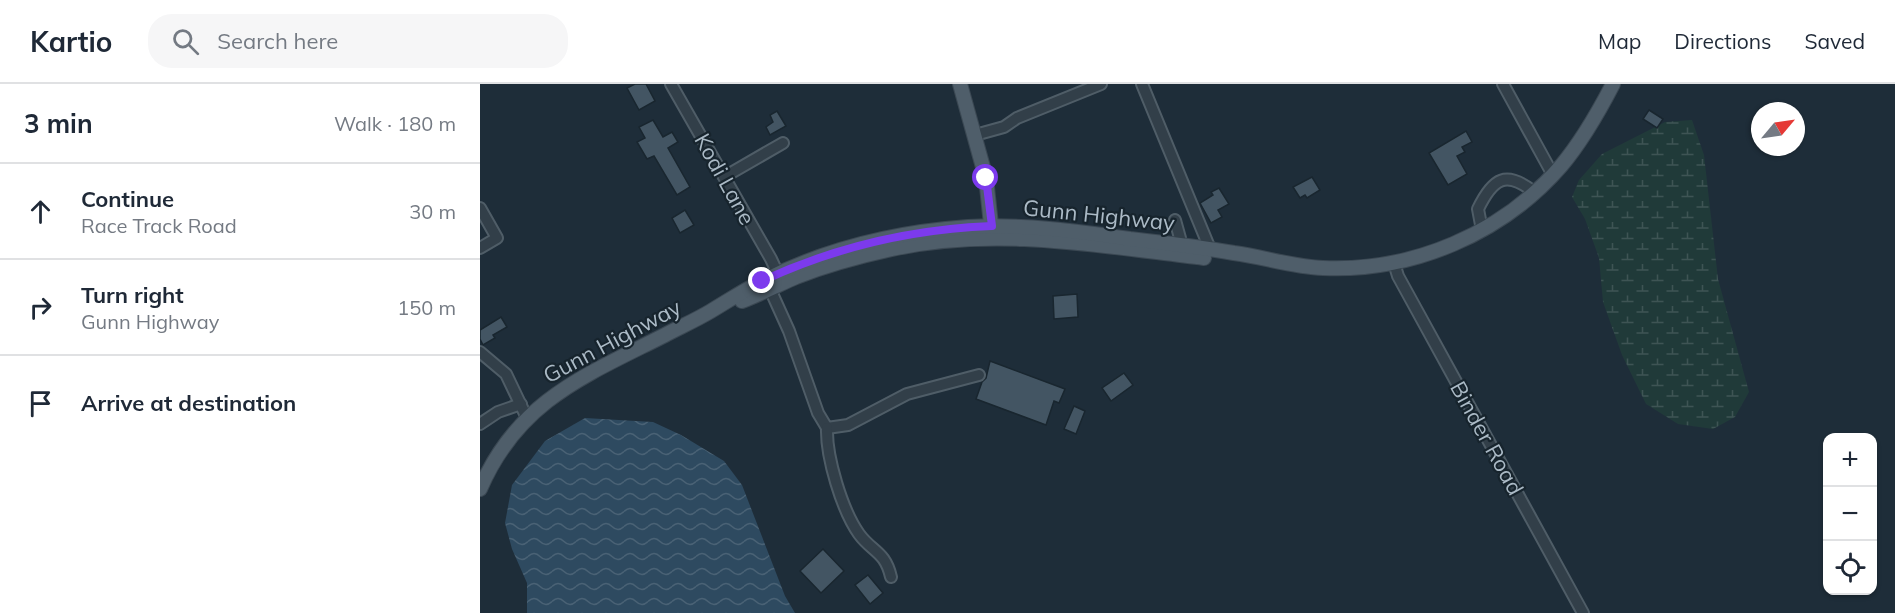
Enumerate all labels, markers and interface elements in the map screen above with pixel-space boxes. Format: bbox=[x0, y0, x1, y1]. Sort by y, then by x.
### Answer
search box bbox=[148, 14, 568, 68]
text: Kartio bbox=[30, 24, 112, 59]
icon: search bbox=[169, 25, 202, 58]
text: Search here bbox=[217, 27, 338, 55]
text: Map bbox=[1598, 28, 1641, 54]
text: Directions bbox=[1674, 28, 1771, 54]
text: Saved bbox=[1804, 28, 1865, 54]
north arrow bbox=[1751, 102, 1805, 156]
text: 3 min bbox=[24, 107, 93, 140]
text: Walk · 180 m bbox=[334, 111, 456, 136]
street label: Kodi Lane bbox=[688, 128, 762, 230]
route start bbox=[972, 164, 998, 190]
text: Continue bbox=[81, 185, 174, 213]
street label: Gunn Highway bbox=[1022, 193, 1176, 237]
icon: ahead bbox=[24, 195, 57, 228]
text: 30 m bbox=[409, 199, 456, 224]
text: Race Track Road bbox=[81, 213, 237, 238]
route end bbox=[748, 267, 774, 293]
text: Turn right bbox=[81, 281, 184, 309]
icon: right bbox=[24, 291, 57, 324]
street label: Gunn Highway bbox=[538, 293, 686, 389]
text: 150 m bbox=[397, 295, 456, 320]
text: Gunn Highway bbox=[81, 309, 219, 334]
street label: Binder Road bbox=[1444, 376, 1530, 500]
icon: arrive bbox=[24, 387, 57, 420]
text: Arrive at destination bbox=[81, 389, 296, 417]
map controls bbox=[1823, 433, 1877, 595]
button: + bbox=[1823, 433, 1877, 487]
button: − bbox=[1823, 487, 1877, 541]
button: locate bbox=[1823, 541, 1877, 595]

